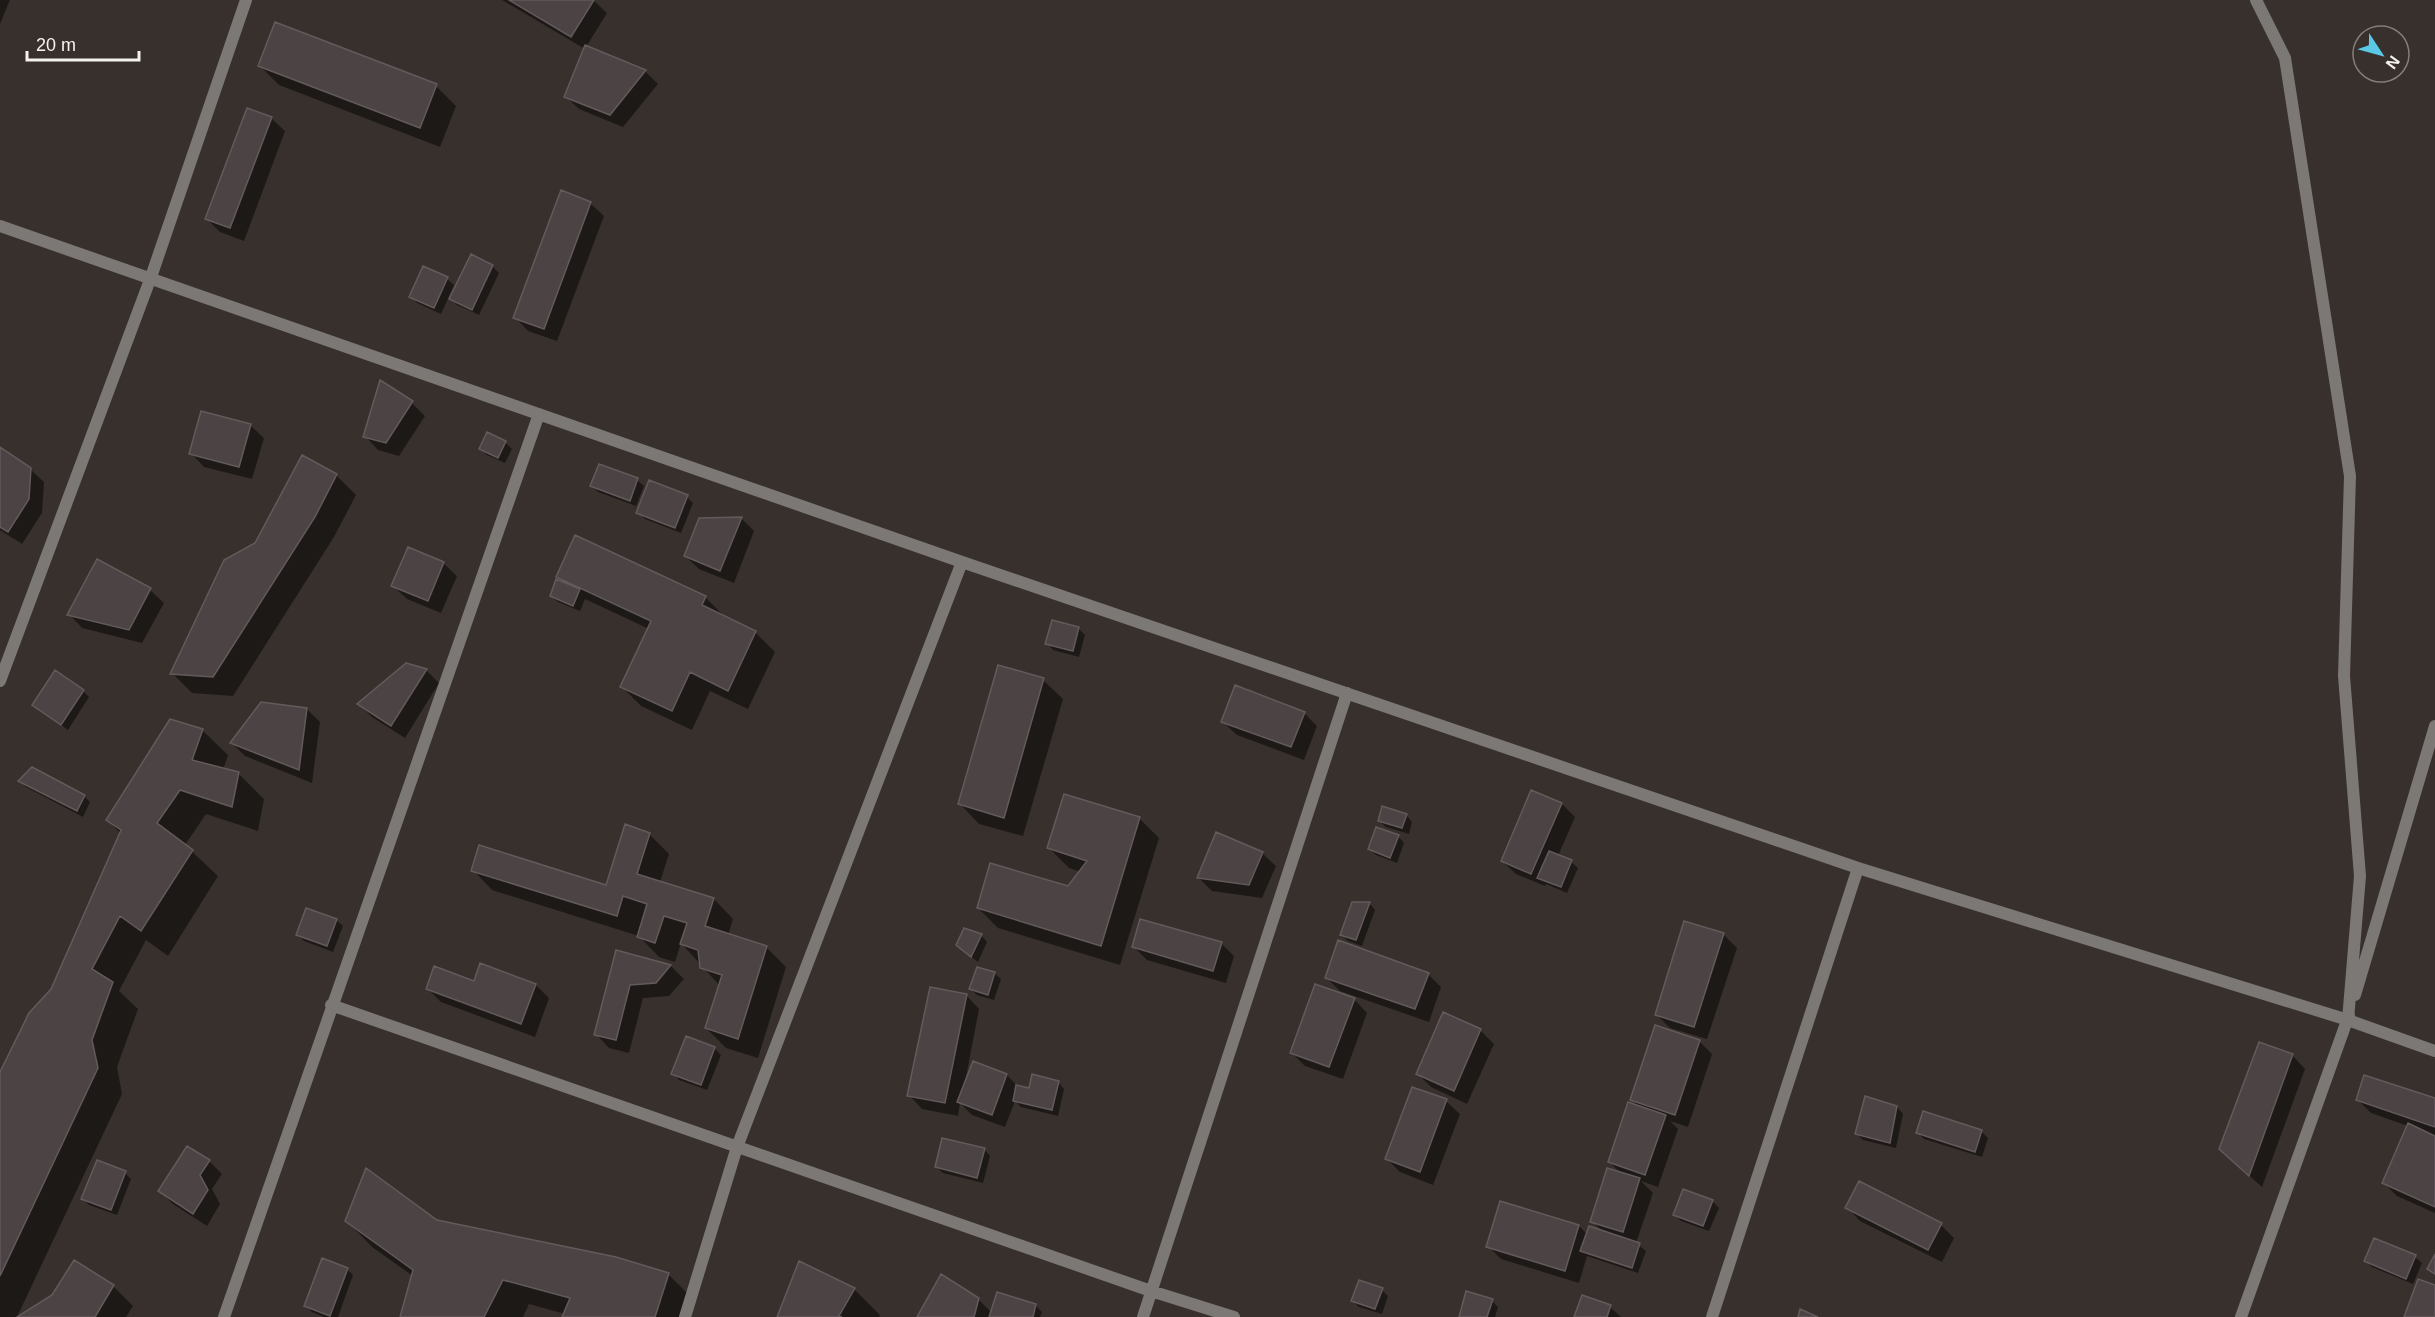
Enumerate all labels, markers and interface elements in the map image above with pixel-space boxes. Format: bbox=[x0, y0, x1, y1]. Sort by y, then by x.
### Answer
scale bar bbox=[27, 24, 140, 62]
north arrow bbox=[2351, 24, 2411, 84]
text: 20 m bbox=[36, 35, 76, 55]
text: N bbox=[2382, 53, 2403, 72]

